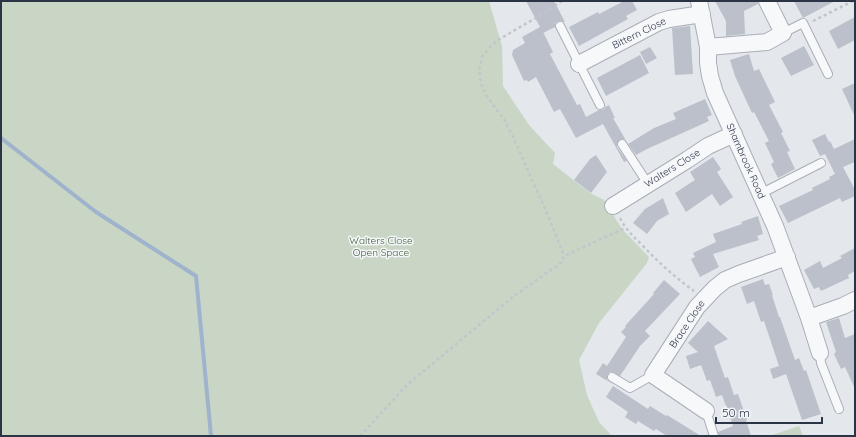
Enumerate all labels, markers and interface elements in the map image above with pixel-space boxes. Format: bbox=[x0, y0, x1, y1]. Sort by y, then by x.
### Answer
street label: Bittern Close bbox=[610, 14, 668, 52]
street label: Shambrook Road bbox=[724, 121, 768, 201]
street label: Walters Close bbox=[642, 146, 703, 190]
park label: Walters Close Open Space bbox=[349, 234, 413, 259]
street label: Brace Close bbox=[666, 297, 708, 350]
scale bar bbox=[716, 399, 822, 425]
text: 50 m bbox=[722, 405, 750, 420]

